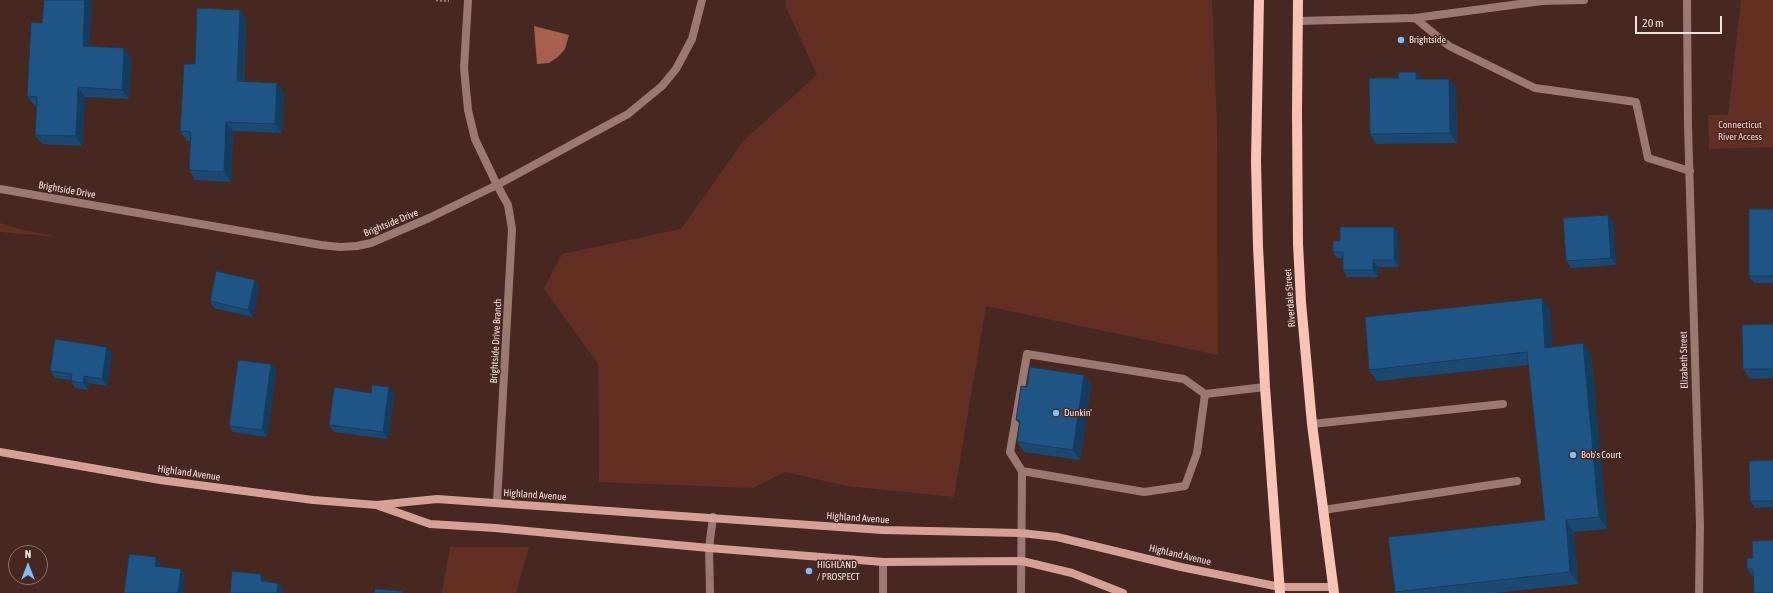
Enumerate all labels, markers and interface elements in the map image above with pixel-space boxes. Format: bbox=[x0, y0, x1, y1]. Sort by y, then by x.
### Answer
scale bar bbox=[1637, 8, 1724, 34]
text: 20 m bbox=[1642, 16, 1664, 30]
place label: Brightside bbox=[1409, 34, 1446, 46]
marker: Brightside bbox=[1396, 35, 1406, 45]
park label: Connecticut River Access bbox=[1718, 119, 1762, 142]
street label: Brightside Drive bbox=[37, 179, 97, 201]
street label: Brightside Drive bbox=[362, 207, 420, 239]
street label: Riverdale Street bbox=[1282, 268, 1298, 328]
street label: Brightside Drive Branch bbox=[488, 298, 504, 384]
street label: Elizabeth Street bbox=[1677, 331, 1691, 389]
place label: Dunkin' bbox=[1064, 407, 1092, 419]
marker: Dunkin' bbox=[1051, 408, 1061, 418]
place label: Bob's Court bbox=[1581, 449, 1621, 461]
marker: Bob's Court bbox=[1568, 450, 1578, 460]
street label: Highland Avenue bbox=[157, 463, 221, 483]
street label: Highland Avenue bbox=[503, 487, 567, 503]
street label: Highland Avenue bbox=[826, 510, 890, 526]
street label: Highland Avenue bbox=[1148, 542, 1212, 568]
north arrow bbox=[8, 545, 48, 585]
text: N bbox=[25, 548, 31, 560]
place label: HIGHLAND / PROSPECT bbox=[817, 559, 860, 582]
marker: HIGHLAND / PROSPECT bbox=[804, 566, 814, 576]

